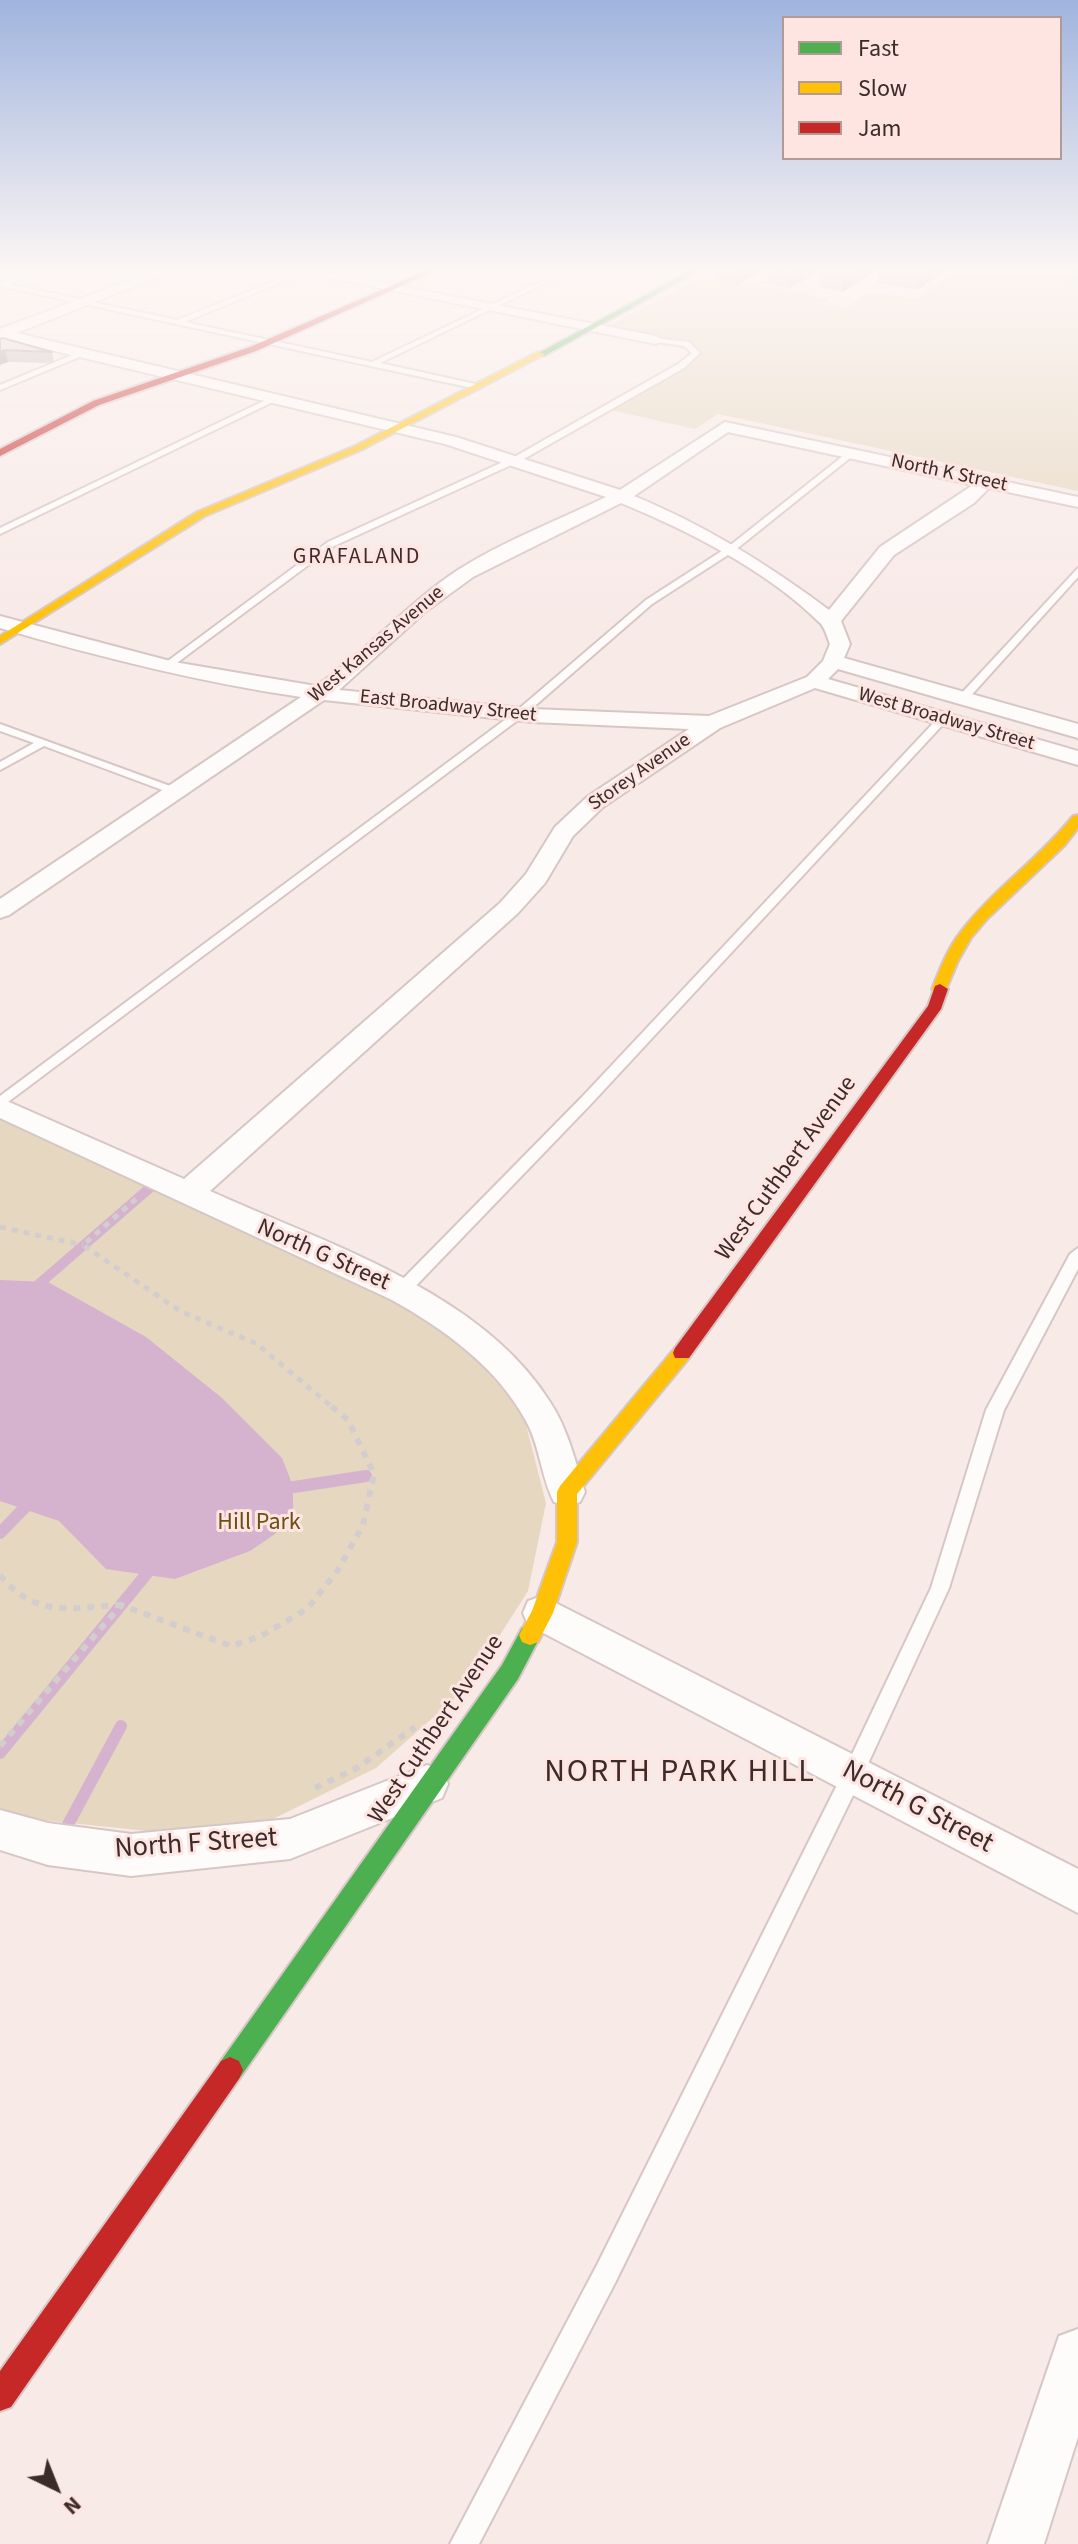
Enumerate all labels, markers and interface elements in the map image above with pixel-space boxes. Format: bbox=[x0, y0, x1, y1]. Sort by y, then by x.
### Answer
legend bbox=[782, 16, 1062, 160]
text: Fast bbox=[858, 31, 899, 66]
text: Slow bbox=[858, 71, 907, 106]
text: Jam bbox=[858, 111, 902, 146]
street label: North K Street bbox=[889, 450, 1009, 498]
district label: GRAFALAND bbox=[293, 545, 421, 571]
street label: West Kansas Avenue bbox=[304, 581, 450, 709]
street label: West Broadway Street bbox=[855, 683, 1037, 757]
street label: East Broadway Street bbox=[359, 686, 537, 728]
street label: Storey Avenue bbox=[584, 729, 696, 817]
street label: West Cuthbert Avenue bbox=[710, 1071, 864, 1267]
street label: North G Street bbox=[252, 1214, 394, 1298]
park label: Hill Park bbox=[217, 1510, 301, 1538]
street label: West Cuthbert Avenue bbox=[363, 1630, 511, 1830]
street label: North G Street bbox=[836, 1754, 998, 1862]
district label: NORTH PARK HILL bbox=[544, 1755, 816, 1793]
street label: North F Street bbox=[114, 1823, 278, 1867]
north arrow bbox=[16, 2448, 96, 2528]
text: N bbox=[56, 2489, 89, 2522]

